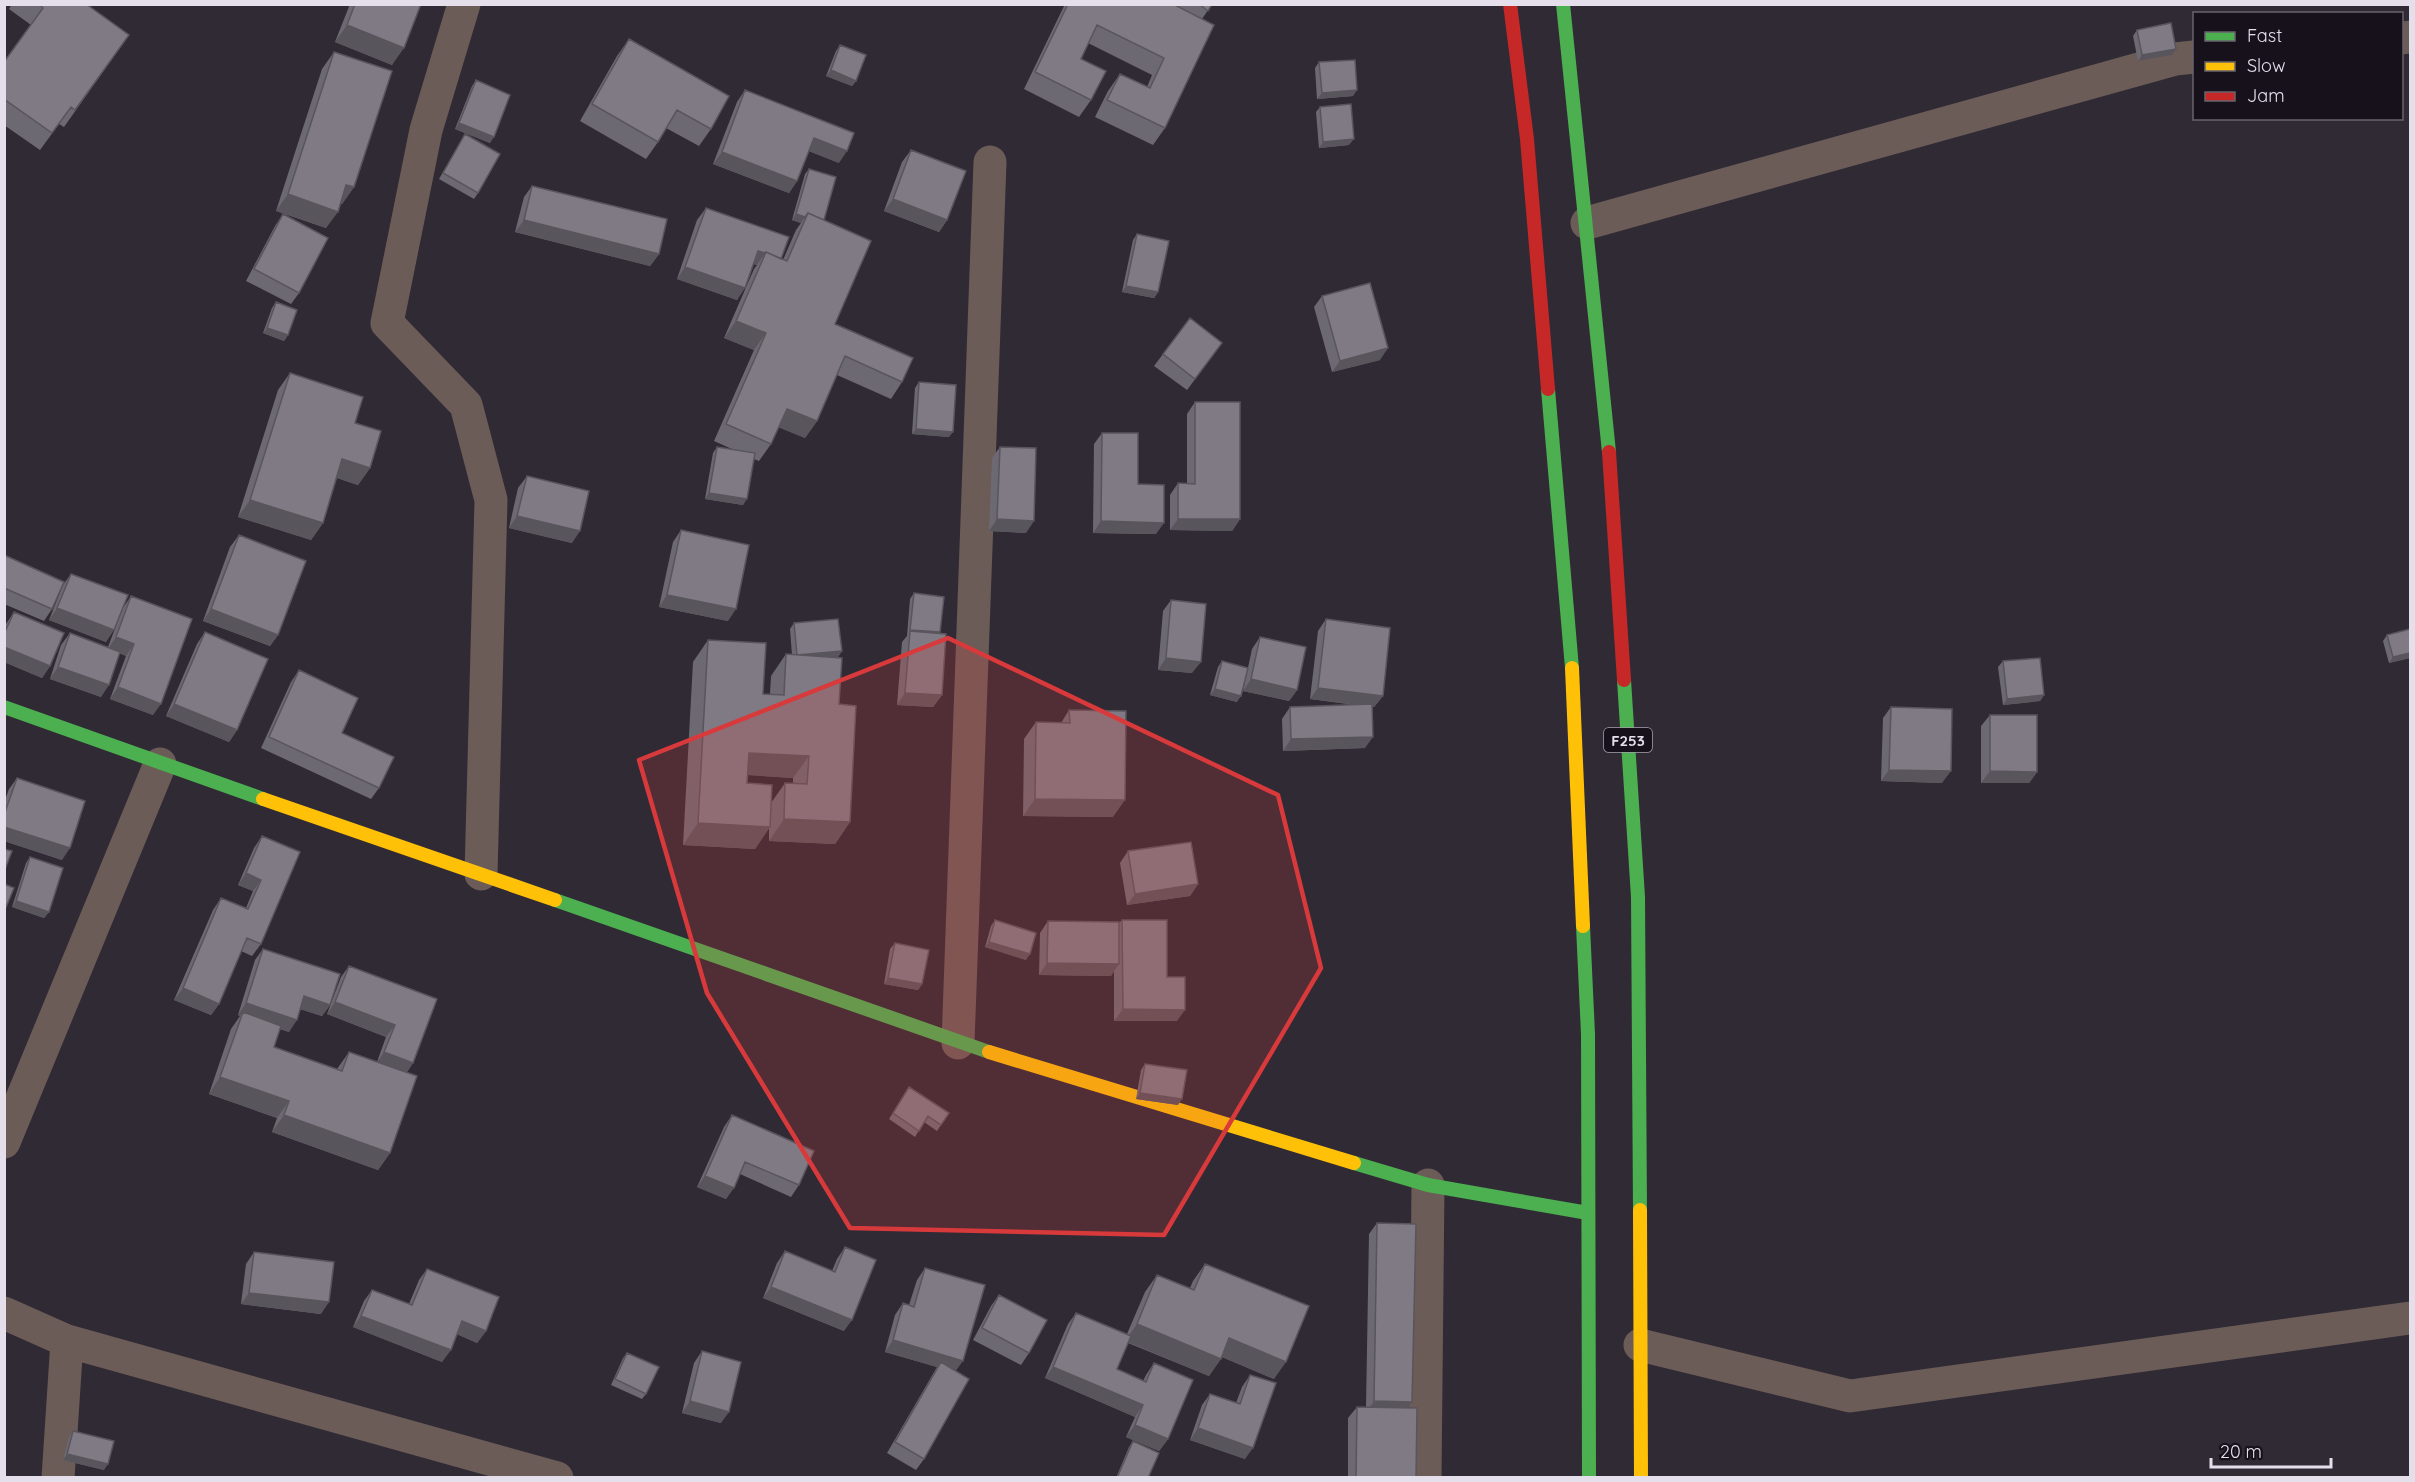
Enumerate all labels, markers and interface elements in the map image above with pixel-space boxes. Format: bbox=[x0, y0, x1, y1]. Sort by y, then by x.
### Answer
legend bbox=[2193, 12, 2403, 120]
text: Fast bbox=[2247, 24, 2282, 47]
text: Slow bbox=[2247, 54, 2285, 77]
text: Jam bbox=[2247, 84, 2285, 107]
road number: F253 bbox=[1604, 728, 1652, 752]
scale bar bbox=[2211, 1431, 2331, 1469]
text: 20 m bbox=[2220, 1440, 2262, 1463]

